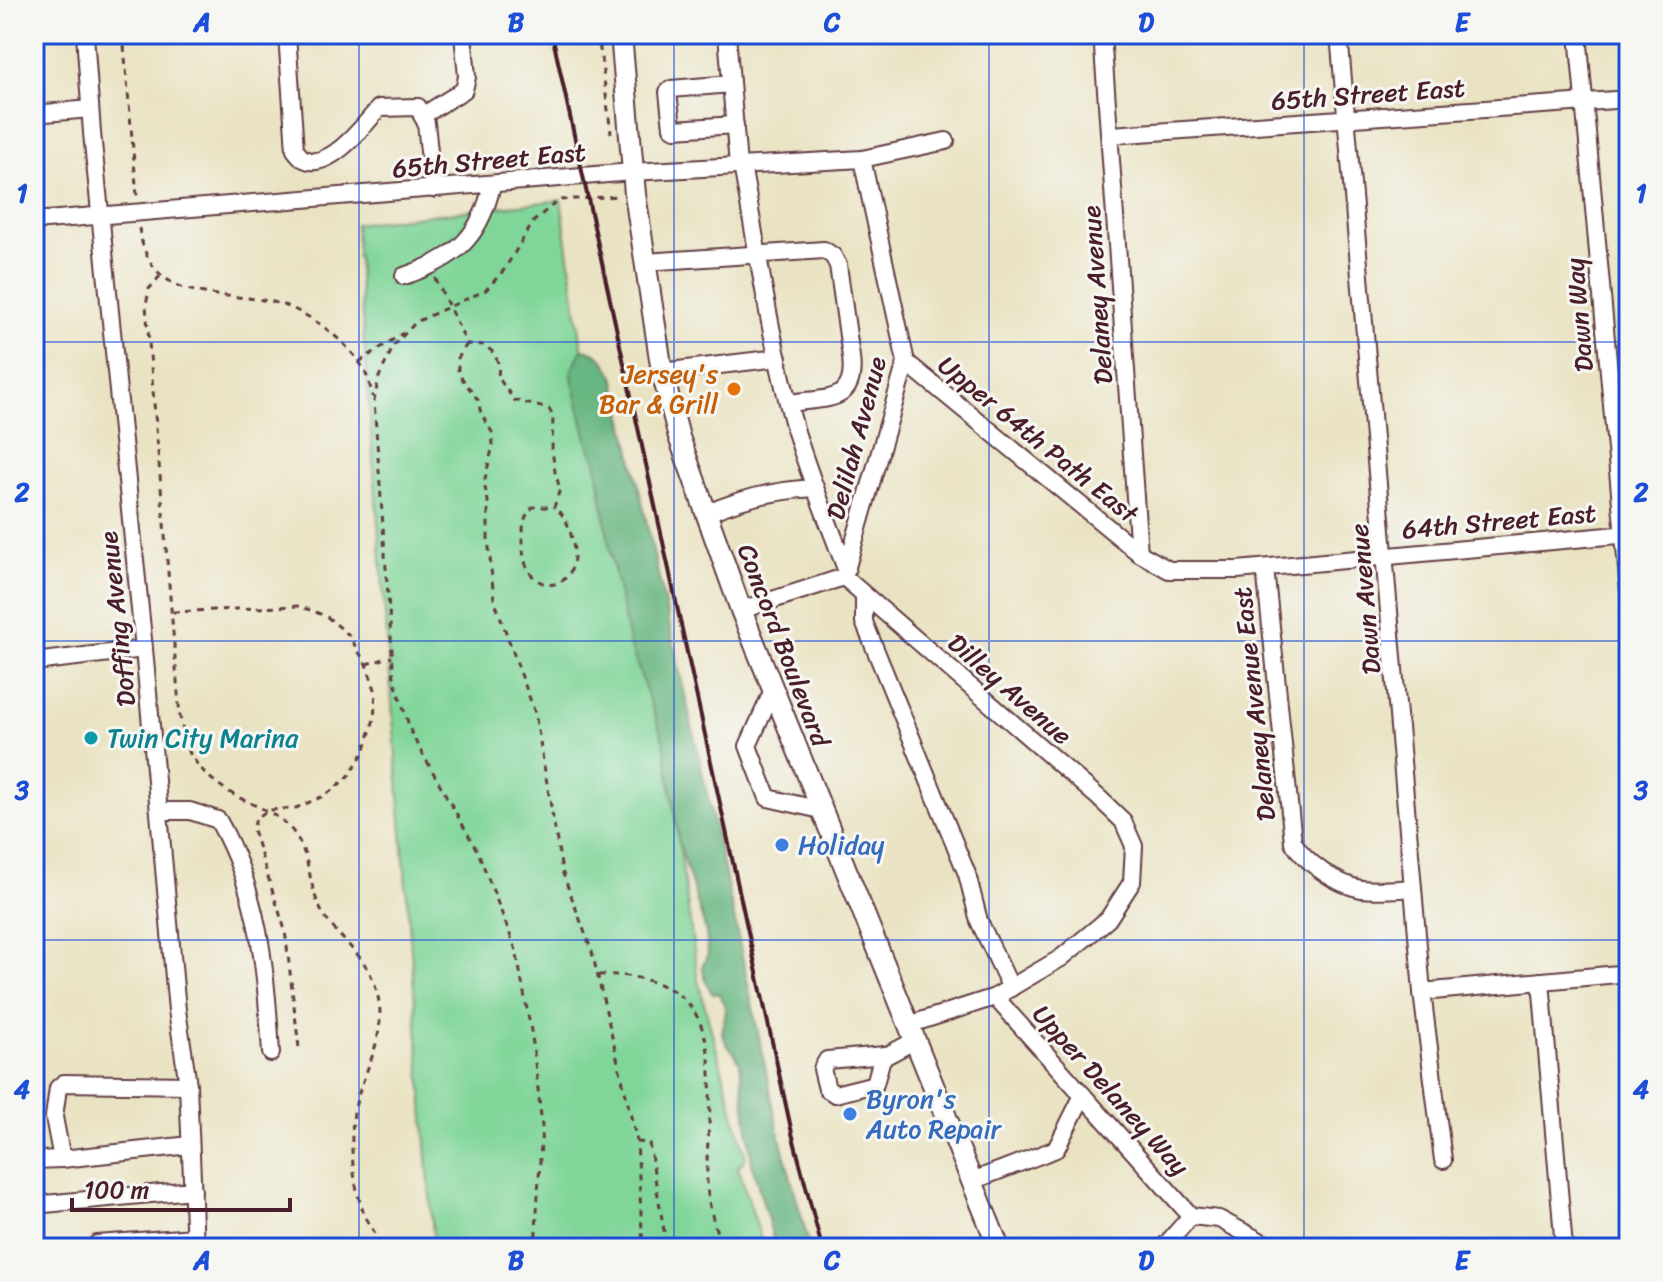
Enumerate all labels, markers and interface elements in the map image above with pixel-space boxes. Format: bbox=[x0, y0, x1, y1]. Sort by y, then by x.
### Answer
text: A bbox=[192, 0, 211, 45]
text: B bbox=[508, 0, 525, 45]
text: C bbox=[823, 0, 841, 45]
text: D bbox=[1138, 0, 1154, 45]
text: E bbox=[1455, 0, 1472, 45]
street label: 65th Street East bbox=[1270, 64, 1466, 124]
street label: 65th Street East bbox=[390, 129, 588, 191]
text: 1 bbox=[16, 170, 28, 216]
text: 1 bbox=[1635, 170, 1647, 216]
street label: Delaney Avenue bbox=[1068, 204, 1126, 386]
street label: Dawn Way bbox=[1551, 255, 1607, 374]
street label: Upper 64th Path East bbox=[927, 343, 1150, 536]
place label: Jersey's Bar & Grill bbox=[599, 351, 719, 427]
street label: Delilah Avenue bbox=[812, 351, 900, 525]
marker: Jersey's Bar & Grill bbox=[725, 380, 743, 398]
text: 2 bbox=[13, 469, 30, 515]
text: 2 bbox=[1632, 469, 1649, 515]
street label: 64th Street East bbox=[1400, 490, 1598, 552]
street label: Dawn Avenue bbox=[1335, 522, 1395, 676]
street label: Doffing Avenue bbox=[85, 529, 149, 709]
street label: Concord Boulevard bbox=[724, 537, 845, 755]
street label: Delaney Avenue East bbox=[1219, 585, 1289, 823]
street label: Dilley Avenue bbox=[937, 621, 1083, 757]
place label: Twin City Marina bbox=[107, 715, 299, 761]
marker: Twin City Marina bbox=[82, 729, 100, 747]
text: 3 bbox=[14, 767, 30, 813]
text: 3 bbox=[1633, 767, 1649, 813]
place label: Holiday bbox=[798, 822, 885, 868]
marker: Holiday bbox=[773, 836, 791, 854]
street label: Upper Delaney Way bbox=[1021, 993, 1202, 1187]
text: 4 bbox=[14, 1066, 30, 1112]
text: 4 bbox=[1633, 1066, 1649, 1112]
place label: Byron's Auto Repair bbox=[865, 1076, 1003, 1152]
marker: Byron's Auto Repair bbox=[841, 1105, 859, 1123]
scale bar bbox=[72, 1162, 290, 1212]
text: 100 m bbox=[84, 1169, 149, 1211]
text: A bbox=[192, 1237, 211, 1282]
text: B bbox=[508, 1237, 525, 1282]
text: C bbox=[823, 1237, 841, 1282]
text: D bbox=[1138, 1237, 1154, 1282]
text: E bbox=[1455, 1237, 1472, 1282]

